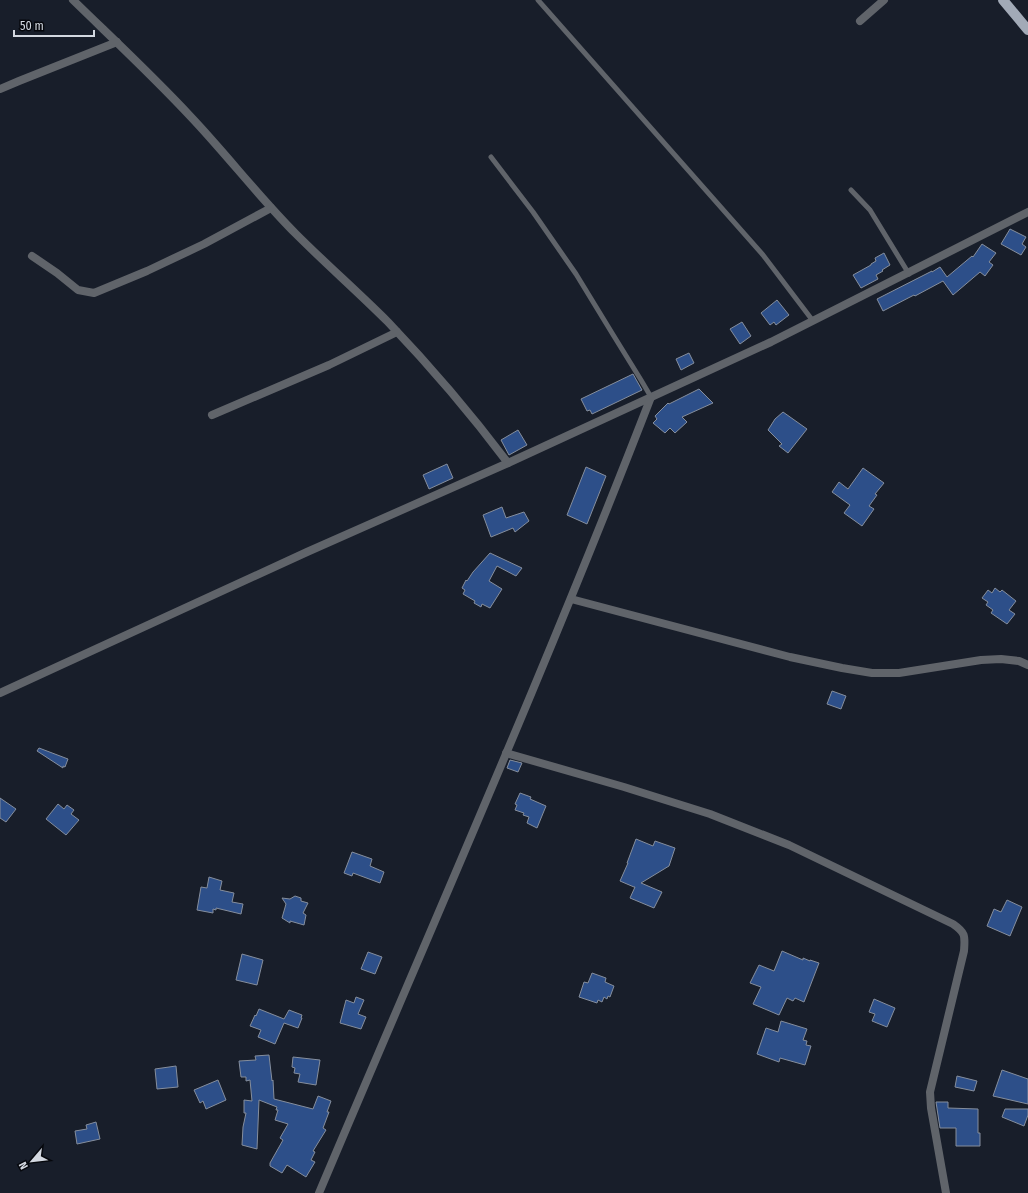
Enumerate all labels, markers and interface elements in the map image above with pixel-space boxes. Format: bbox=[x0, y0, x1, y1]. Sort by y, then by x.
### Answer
scale bar bbox=[14, 12, 94, 38]
text: 50 m bbox=[20, 19, 44, 33]
north arrow bbox=[12, 1141, 52, 1181]
text: N bbox=[16, 1159, 31, 1171]

